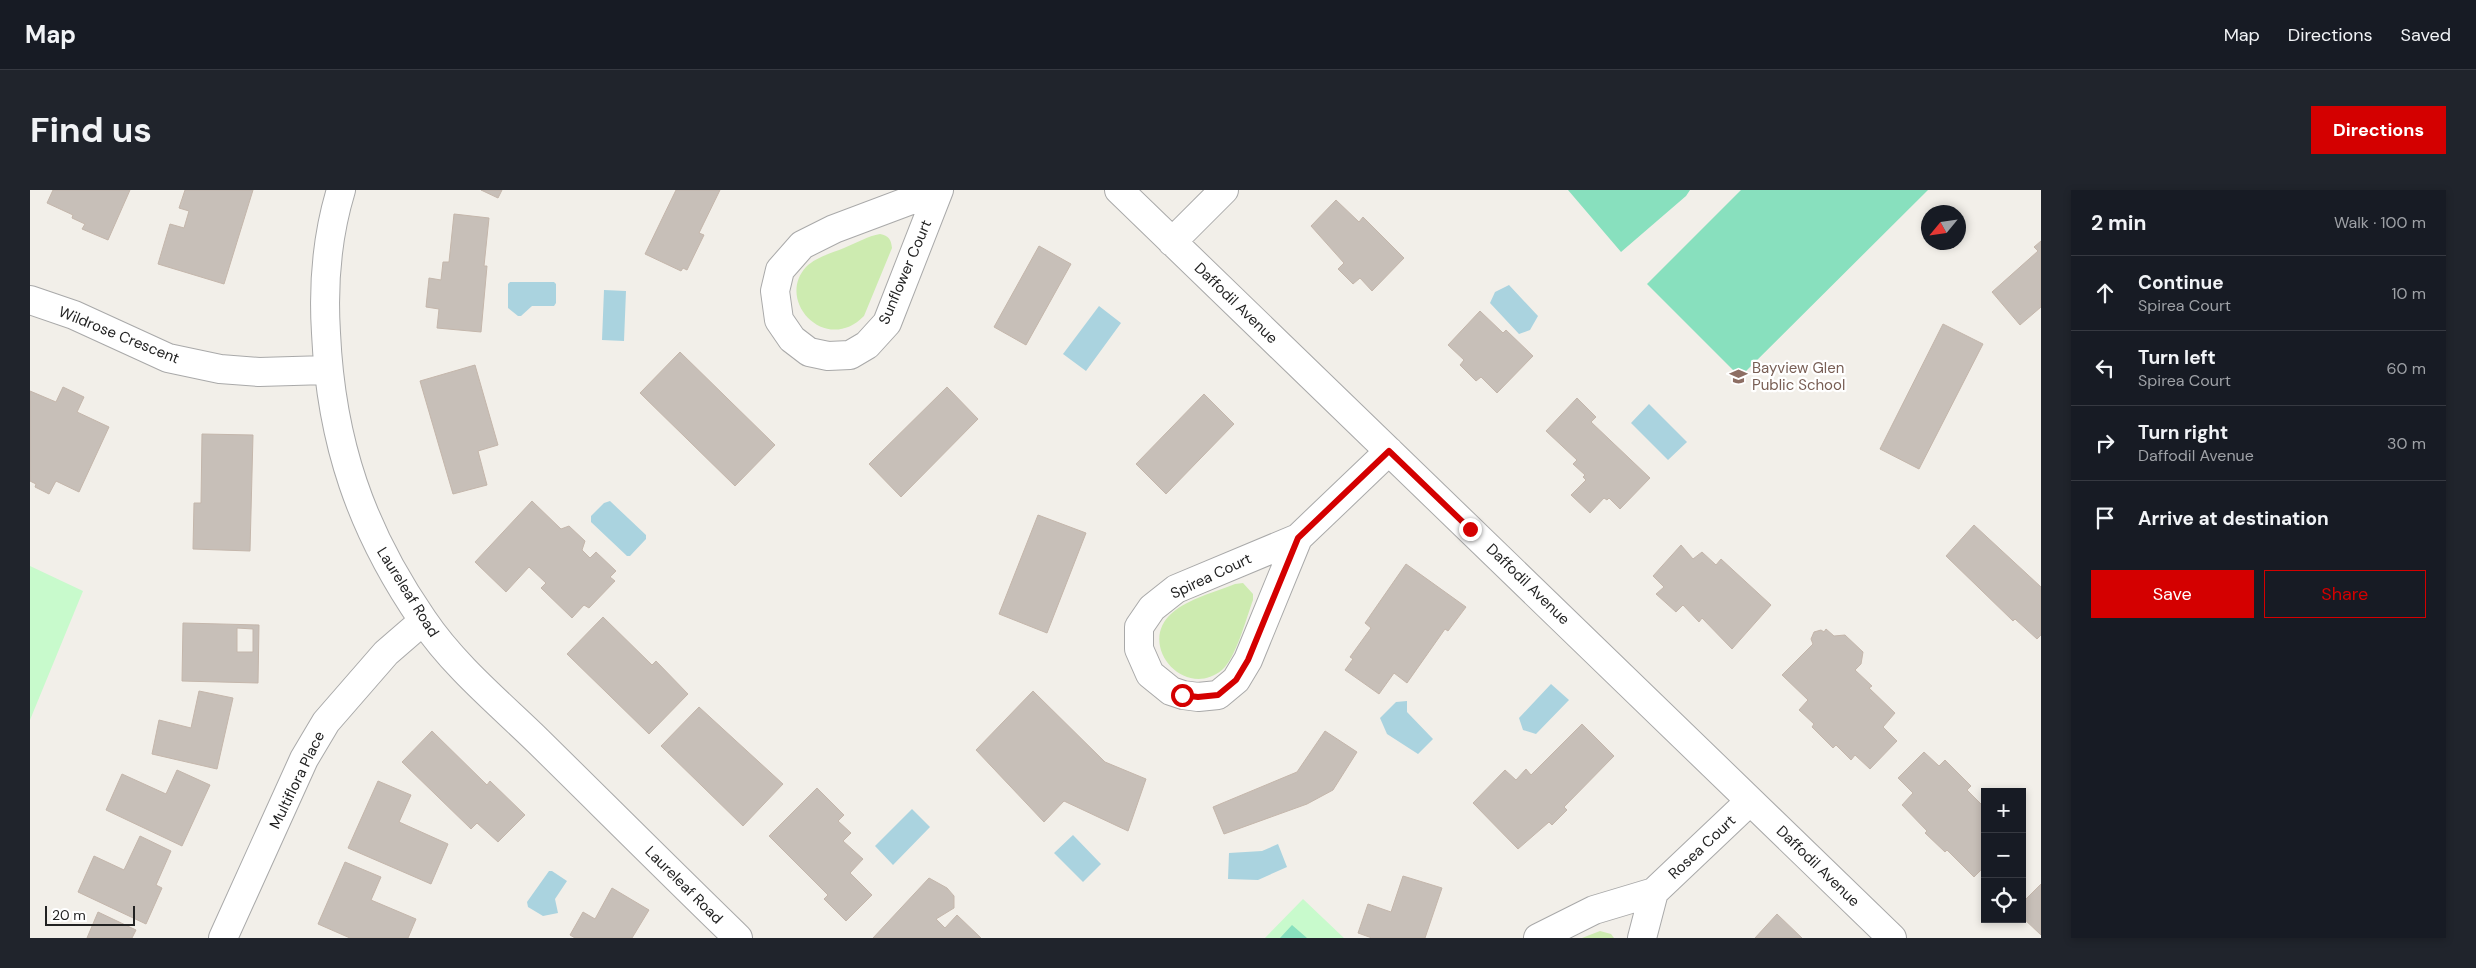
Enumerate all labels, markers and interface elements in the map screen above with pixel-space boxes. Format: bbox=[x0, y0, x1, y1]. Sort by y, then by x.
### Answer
text: Map bbox=[25, 19, 76, 50]
text: Map bbox=[2224, 23, 2260, 47]
text: Directions bbox=[2288, 23, 2373, 47]
text: Saved bbox=[2401, 23, 2451, 47]
button: Directions bbox=[2311, 106, 2446, 154]
text: Find us bbox=[30, 107, 152, 153]
north arrow bbox=[1921, 205, 1966, 250]
text: 2 min bbox=[2091, 209, 2147, 237]
text: Walk · 100 m bbox=[2334, 212, 2426, 233]
street label: Sunflower Court bbox=[874, 217, 936, 327]
street label: Daffodil Avenue bbox=[1190, 258, 1282, 348]
text: Continue bbox=[2138, 270, 2224, 295]
icon: ahead bbox=[2091, 279, 2119, 307]
text: 10 m bbox=[2392, 283, 2426, 304]
text: Spirea Court bbox=[2138, 295, 2231, 316]
street label: Wildrose Crescent bbox=[56, 302, 183, 368]
text: Turn left bbox=[2138, 345, 2216, 370]
icon: left bbox=[2091, 354, 2119, 382]
place label: Bayview Glen Public School bbox=[1752, 358, 1845, 395]
text: 60 m bbox=[2386, 358, 2426, 379]
school or university icon: Bayview Glen Public School bbox=[1728, 367, 1748, 387]
text: Spirea Court bbox=[2138, 370, 2231, 391]
text: Turn right bbox=[2138, 420, 2228, 445]
icon: right bbox=[2091, 429, 2119, 457]
text: 30 m bbox=[2387, 433, 2426, 454]
text: Daffodil Avenue bbox=[2138, 445, 2254, 466]
icon: arrive bbox=[2091, 504, 2119, 532]
text: Arrive at destination bbox=[2138, 506, 2329, 531]
route end bbox=[1459, 518, 1482, 541]
street label: Daffodil Avenue bbox=[1482, 539, 1574, 629]
street label: Laureleaf Road bbox=[372, 543, 444, 641]
street label: Spirea Court bbox=[1167, 548, 1255, 604]
button: Save bbox=[2091, 570, 2254, 618]
button: Share bbox=[2264, 570, 2426, 618]
route start bbox=[1171, 684, 1194, 707]
street label: Multiflora Place bbox=[265, 728, 329, 832]
map controls bbox=[1981, 788, 2026, 923]
button: + bbox=[1981, 788, 2026, 833]
street label: Rosea Court bbox=[1664, 811, 1740, 883]
street label: Daffodil Avenue bbox=[1772, 821, 1864, 911]
button: − bbox=[1981, 833, 2026, 878]
street label: Laureleaf Road bbox=[641, 842, 727, 928]
button: locate bbox=[1981, 878, 2026, 923]
scale bar bbox=[45, 903, 135, 926]
text: 20 m bbox=[52, 906, 86, 924]

